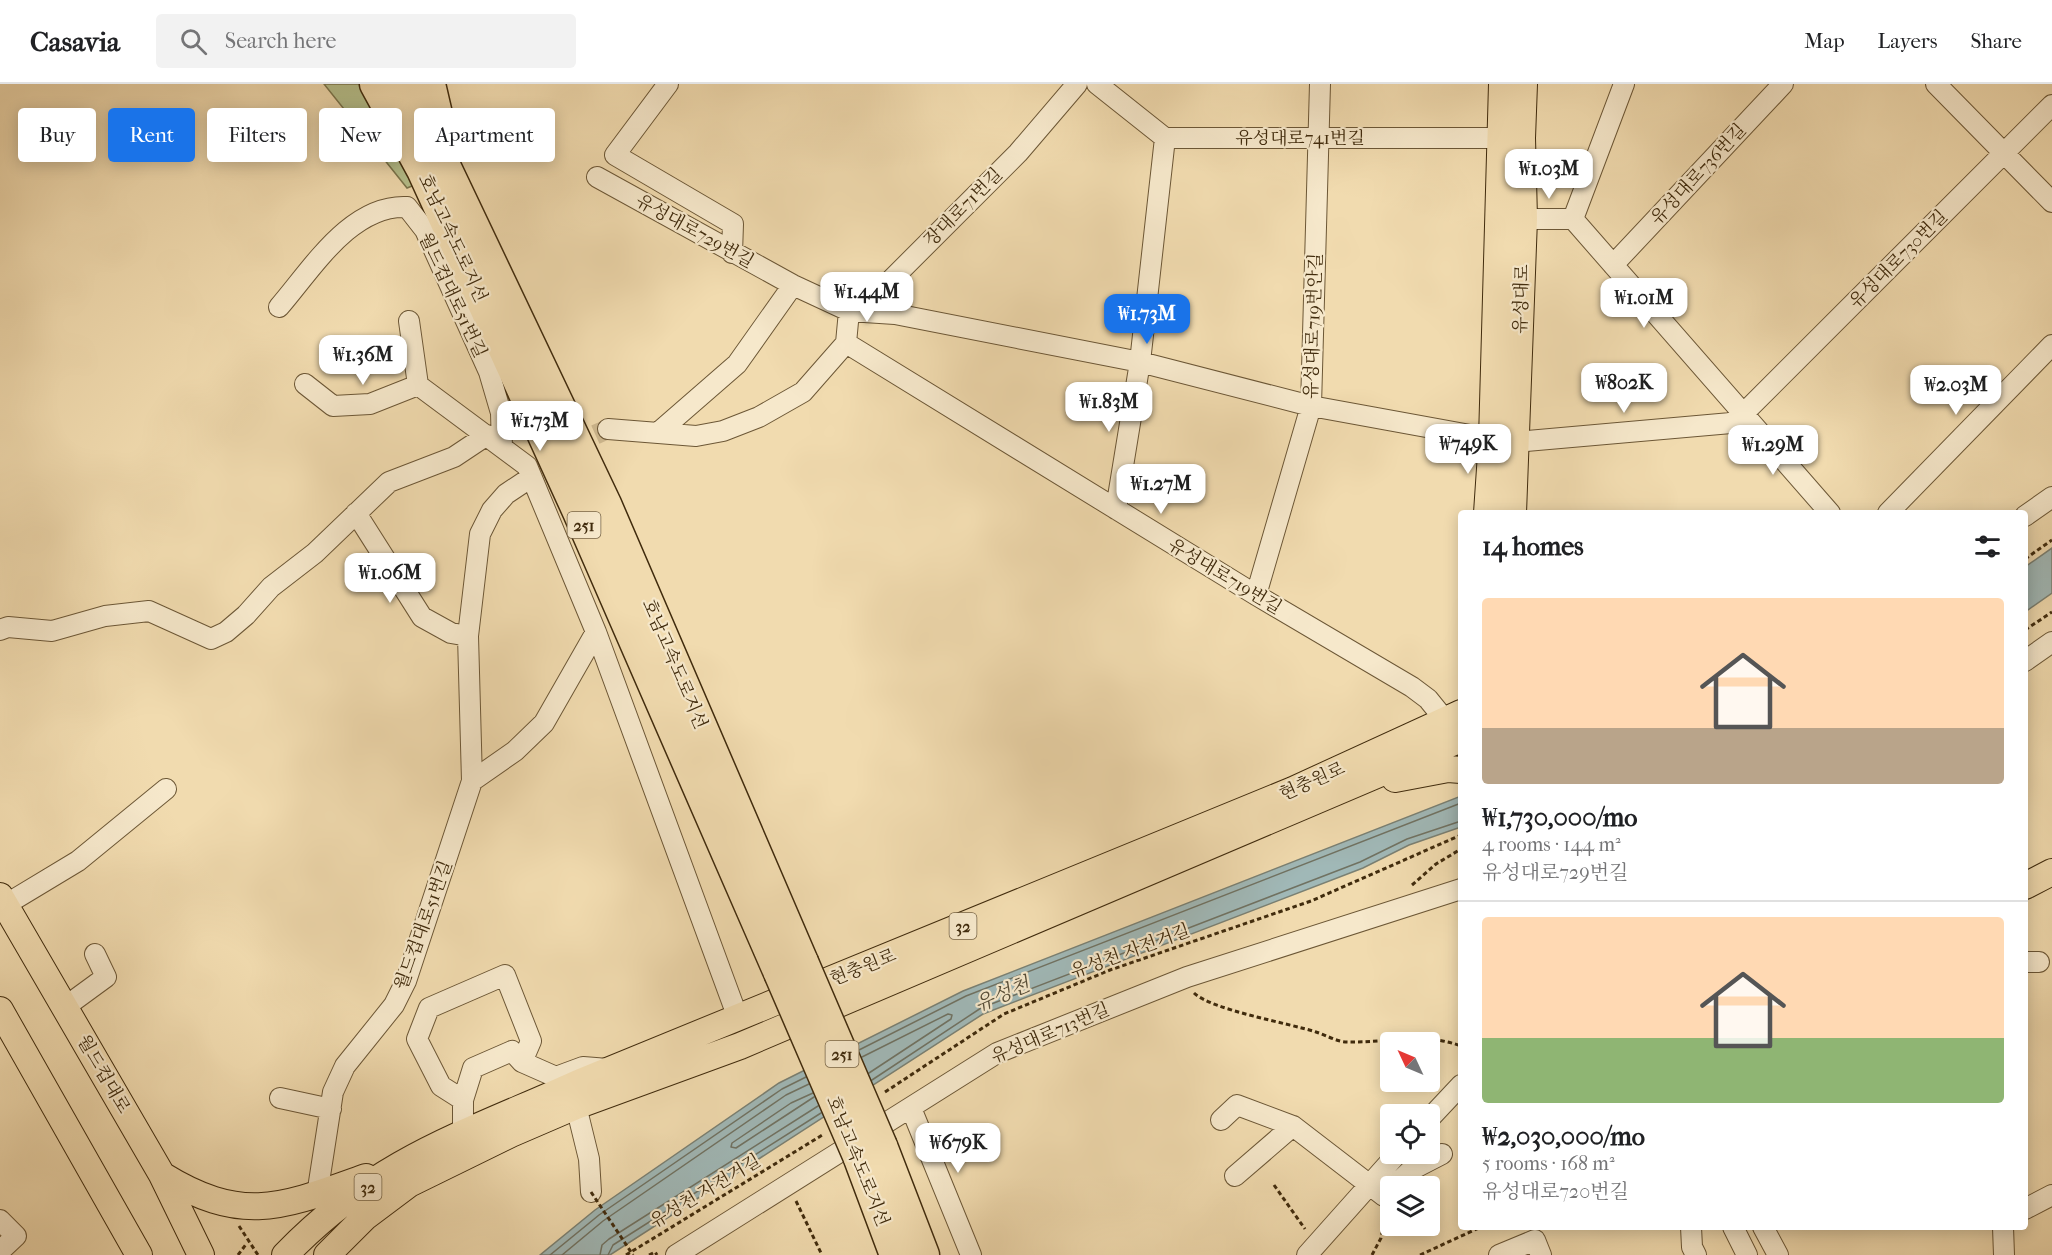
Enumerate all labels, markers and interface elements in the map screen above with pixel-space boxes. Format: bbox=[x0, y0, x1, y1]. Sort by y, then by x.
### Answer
search box bbox=[156, 14, 576, 68]
text: Casavia bbox=[30, 25, 120, 58]
icon: search bbox=[177, 25, 210, 58]
text: Search here bbox=[225, 28, 336, 54]
text: Map bbox=[1804, 29, 1845, 53]
text: Layers bbox=[1878, 29, 1937, 53]
text: Share bbox=[1970, 29, 2022, 53]
chip: Buy bbox=[18, 108, 96, 162]
chip: Rent bbox=[108, 108, 195, 162]
chip: Filters bbox=[207, 108, 307, 162]
chip: New bbox=[319, 108, 402, 162]
chip: Apartment bbox=[414, 108, 555, 162]
street label: 유성대로736번길 bbox=[1646, 120, 1750, 229]
street label: 유성대로741번길 bbox=[1235, 128, 1365, 149]
pin: ₩1.03M bbox=[1500, 149, 1598, 200]
text: ₩1.03M bbox=[1519, 157, 1579, 180]
street label: 장대로71번길 bbox=[920, 164, 1007, 251]
street label: 호남고속도로지선 bbox=[414, 171, 491, 306]
street label: 유성대로729번길 bbox=[632, 190, 757, 273]
street label: 유성대로730번길 bbox=[1845, 206, 1952, 313]
street label: 월드컵대로51번길 bbox=[414, 229, 491, 361]
street label: 유성대로719번안길 bbox=[1300, 253, 1327, 399]
street label: 유성대로 bbox=[1510, 264, 1533, 334]
pin: ₩1.44M bbox=[818, 272, 916, 323]
pin: ₩1.01M bbox=[1595, 278, 1693, 329]
text: ₩1.44M bbox=[834, 280, 900, 303]
text: ₩1.01M bbox=[1614, 286, 1674, 309]
pin: ₩1.73M bbox=[1098, 294, 1196, 345]
text: ₩1.73M bbox=[1118, 302, 1176, 325]
pin: ₩1.36M bbox=[314, 335, 412, 386]
text: ₩1.36M bbox=[333, 343, 393, 366]
pin: ₩802K bbox=[1582, 363, 1666, 414]
pin: ₩2.03M bbox=[1907, 365, 2005, 416]
text: ₩802K bbox=[1595, 371, 1653, 394]
text: ₩2.03M bbox=[1924, 373, 1988, 396]
pin: ₩1.83M bbox=[1060, 382, 1158, 433]
text: ₩1.83M bbox=[1079, 390, 1139, 413]
pin: ₩1.73M bbox=[491, 401, 589, 452]
text: ₩1.73M bbox=[511, 409, 569, 432]
pin: ₩749K bbox=[1426, 424, 1510, 475]
pin: ₩1.29M bbox=[1724, 425, 1822, 476]
text: ₩749K bbox=[1439, 432, 1497, 455]
text: ₩1.29M bbox=[1742, 433, 1804, 456]
pin: ₩1.27M bbox=[1112, 464, 1210, 515]
text: ₩1.27M bbox=[1131, 472, 1192, 495]
road number: 251 bbox=[568, 512, 600, 538]
icon: filters bbox=[1971, 530, 2004, 563]
text: 14 homes bbox=[1482, 531, 1584, 562]
street label: 유성대로719번길 bbox=[1164, 534, 1285, 619]
pin: ₩1.06M bbox=[341, 553, 439, 604]
text: ₩1.06M bbox=[359, 561, 421, 584]
street label: 호남고속도로지선 bbox=[638, 596, 711, 732]
icon: home bbox=[1689, 637, 1797, 745]
street label: 현충원로 bbox=[1276, 758, 1348, 805]
text: ₩1,730,000/mo bbox=[1482, 802, 1638, 833]
text: 4 rooms · 144 m² bbox=[1482, 833, 1621, 856]
street label: 월드컵대로51번길 bbox=[390, 858, 457, 993]
text: 유성대로729번길 bbox=[1482, 861, 1628, 884]
road number: 32 bbox=[950, 913, 976, 939]
street label: 유성천 자전거길 bbox=[1068, 920, 1193, 983]
street label: 현충원로 bbox=[827, 945, 899, 990]
icon: home bbox=[1689, 956, 1797, 1064]
water label: 유성천 bbox=[971, 972, 1035, 1016]
street label: 유성대로713번길 bbox=[988, 999, 1113, 1068]
street label: 월드컵대로 bbox=[73, 1031, 134, 1117]
north arrow bbox=[1380, 1032, 1440, 1092]
map controls bbox=[1380, 1032, 1440, 1236]
road number: 251 bbox=[826, 1041, 858, 1067]
street label: 호남고속도로지선 bbox=[822, 1093, 893, 1230]
button: locate bbox=[1380, 1104, 1440, 1164]
text: ₩2,030,000/mo bbox=[1482, 1121, 1645, 1152]
pin: ₩679K bbox=[916, 1123, 1000, 1174]
text: ₩679K bbox=[929, 1131, 987, 1154]
street label: 유성천 자전거길 bbox=[646, 1150, 764, 1233]
text: 5 rooms · 168 m² bbox=[1482, 1152, 1615, 1175]
road number: 32 bbox=[354, 1174, 382, 1200]
button: layers bbox=[1380, 1176, 1440, 1236]
text: 유성대로720번길 bbox=[1482, 1180, 1629, 1203]

